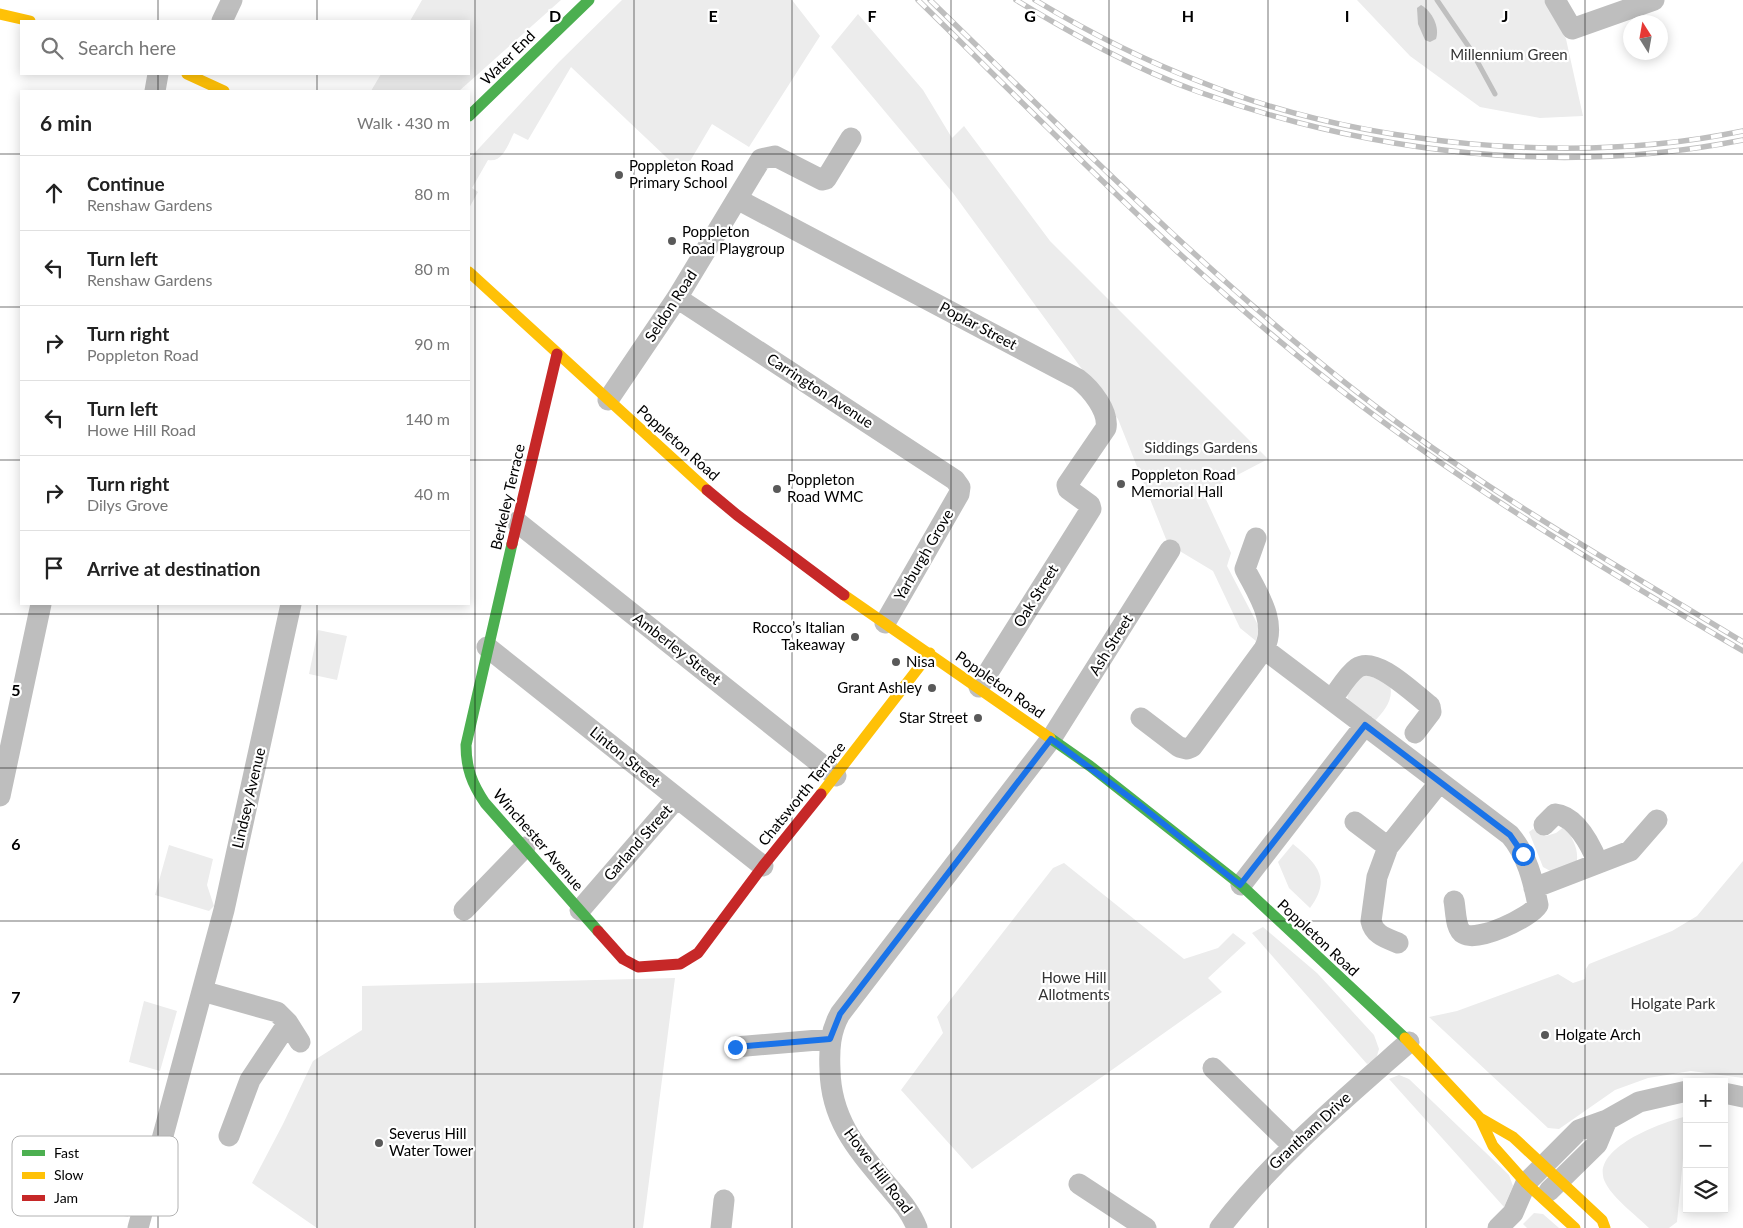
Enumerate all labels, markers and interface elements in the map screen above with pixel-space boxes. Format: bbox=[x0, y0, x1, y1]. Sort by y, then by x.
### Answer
text: D bbox=[549, 6, 561, 25]
text: E bbox=[708, 6, 718, 25]
text: F bbox=[867, 6, 877, 25]
text: G bbox=[1024, 6, 1036, 25]
text: H bbox=[1182, 6, 1194, 25]
text: I bbox=[1345, 6, 1349, 25]
text: J bbox=[1502, 6, 1508, 25]
north arrow bbox=[1623, 15, 1668, 60]
search box bbox=[20, 20, 470, 75]
street label: Water End bbox=[476, 26, 538, 88]
icon: search bbox=[38, 34, 66, 62]
text: Search here bbox=[78, 36, 176, 59]
park label: Millennium Green bbox=[1450, 45, 1568, 63]
text: 6 min bbox=[40, 110, 92, 135]
text: Walk · 430 m bbox=[357, 113, 450, 132]
place label: Poppleton Road Primary School bbox=[629, 156, 734, 191]
marker: Poppleton Road Primary School bbox=[613, 169, 625, 181]
text: Continue bbox=[87, 172, 165, 195]
icon: ahead bbox=[40, 179, 68, 207]
text: 80 m bbox=[414, 184, 450, 203]
text: Renshaw Gardens bbox=[87, 195, 212, 214]
place label: Poppleton Road Playgroup bbox=[682, 222, 785, 257]
marker: Poppleton Road Playgroup bbox=[666, 235, 678, 247]
text: Turn left bbox=[87, 247, 158, 270]
icon: left bbox=[40, 254, 68, 282]
text: 80 m bbox=[414, 259, 450, 278]
street label: Seldon Road bbox=[640, 266, 700, 345]
text: Renshaw Gardens bbox=[87, 270, 212, 289]
street label: Poplar Street bbox=[937, 297, 1021, 353]
text: Turn right bbox=[87, 322, 169, 345]
icon: right bbox=[40, 329, 68, 357]
text: 90 m bbox=[414, 334, 450, 353]
text: Poppleton Road bbox=[87, 345, 199, 364]
street label: Carrington Avenue bbox=[764, 349, 877, 431]
text: Turn left bbox=[87, 397, 158, 420]
street label: Poppleton Road bbox=[634, 401, 724, 484]
icon: left bbox=[40, 404, 68, 432]
text: 140 m bbox=[405, 409, 450, 428]
text: Howe Hill Road bbox=[87, 420, 196, 439]
park label: Siddings Gardens bbox=[1144, 438, 1258, 456]
street label: Berkeley Terrace bbox=[486, 442, 528, 552]
place label: Poppleton Road Memorial Hall bbox=[1131, 465, 1236, 500]
place label: Poppleton Road WMC bbox=[787, 470, 863, 505]
text: Turn right bbox=[87, 472, 169, 495]
marker: Poppleton Road Memorial Hall bbox=[1115, 478, 1127, 490]
icon: right bbox=[40, 479, 68, 507]
marker: Poppleton Road WMC bbox=[771, 483, 783, 495]
text: 40 m bbox=[414, 484, 450, 503]
text: Dilys Grove bbox=[87, 495, 168, 514]
street label: Yarburgh Grove bbox=[890, 506, 957, 603]
icon: arrive bbox=[40, 554, 68, 582]
text: Arrive at destination bbox=[87, 557, 260, 580]
street label: Oak Street bbox=[1009, 560, 1062, 630]
street label: Amberley Street bbox=[630, 608, 725, 688]
street label: Ash Street bbox=[1084, 610, 1136, 678]
place label: Rocco’s Italian Takeaway bbox=[752, 618, 845, 653]
marker: Rocco’s Italian Takeaway bbox=[849, 631, 861, 643]
street label: Poppleton Road bbox=[953, 647, 1049, 722]
place label: Nisa bbox=[906, 652, 935, 670]
marker: Nisa bbox=[890, 656, 902, 668]
place label: Grant Ashley bbox=[837, 678, 922, 696]
text: 5 bbox=[11, 680, 21, 699]
marker: Grant Ashley bbox=[926, 682, 938, 694]
place label: Star Street bbox=[899, 708, 969, 726]
marker: Star Street bbox=[972, 712, 984, 724]
street label: Linton Street bbox=[587, 722, 665, 790]
street label: Chatsworth Terrace bbox=[754, 738, 849, 849]
street label: Lindsey Avenue bbox=[228, 746, 268, 850]
street label: Winchester Avenue bbox=[490, 785, 588, 894]
street label: Garland Street bbox=[599, 800, 676, 884]
text: 6 bbox=[11, 834, 21, 853]
route start bbox=[1512, 843, 1535, 866]
street label: Poppleton Road bbox=[1274, 895, 1363, 980]
park label: Howe Hill Allotments bbox=[1038, 968, 1110, 1003]
text: 7 bbox=[11, 987, 21, 1006]
park label: Holgate Park bbox=[1631, 994, 1716, 1012]
place label: Holgate Arch bbox=[1555, 1025, 1641, 1043]
marker: Holgate Arch bbox=[1539, 1029, 1551, 1041]
route end bbox=[724, 1036, 747, 1059]
map controls bbox=[1683, 1078, 1728, 1213]
button: + bbox=[1683, 1078, 1728, 1123]
street label: Grantham Drive bbox=[1265, 1088, 1354, 1173]
button: − bbox=[1683, 1123, 1728, 1168]
place label: Severus Hill Water Tower bbox=[389, 1124, 474, 1159]
street label: Howe Hill Road bbox=[841, 1124, 917, 1217]
legend bbox=[12, 1136, 178, 1216]
marker: Severus Hill Water Tower bbox=[373, 1137, 385, 1149]
text: Fast bbox=[54, 1144, 79, 1161]
text: Slow bbox=[54, 1166, 84, 1183]
button: layers bbox=[1683, 1168, 1728, 1213]
text: Jam bbox=[54, 1189, 78, 1206]

